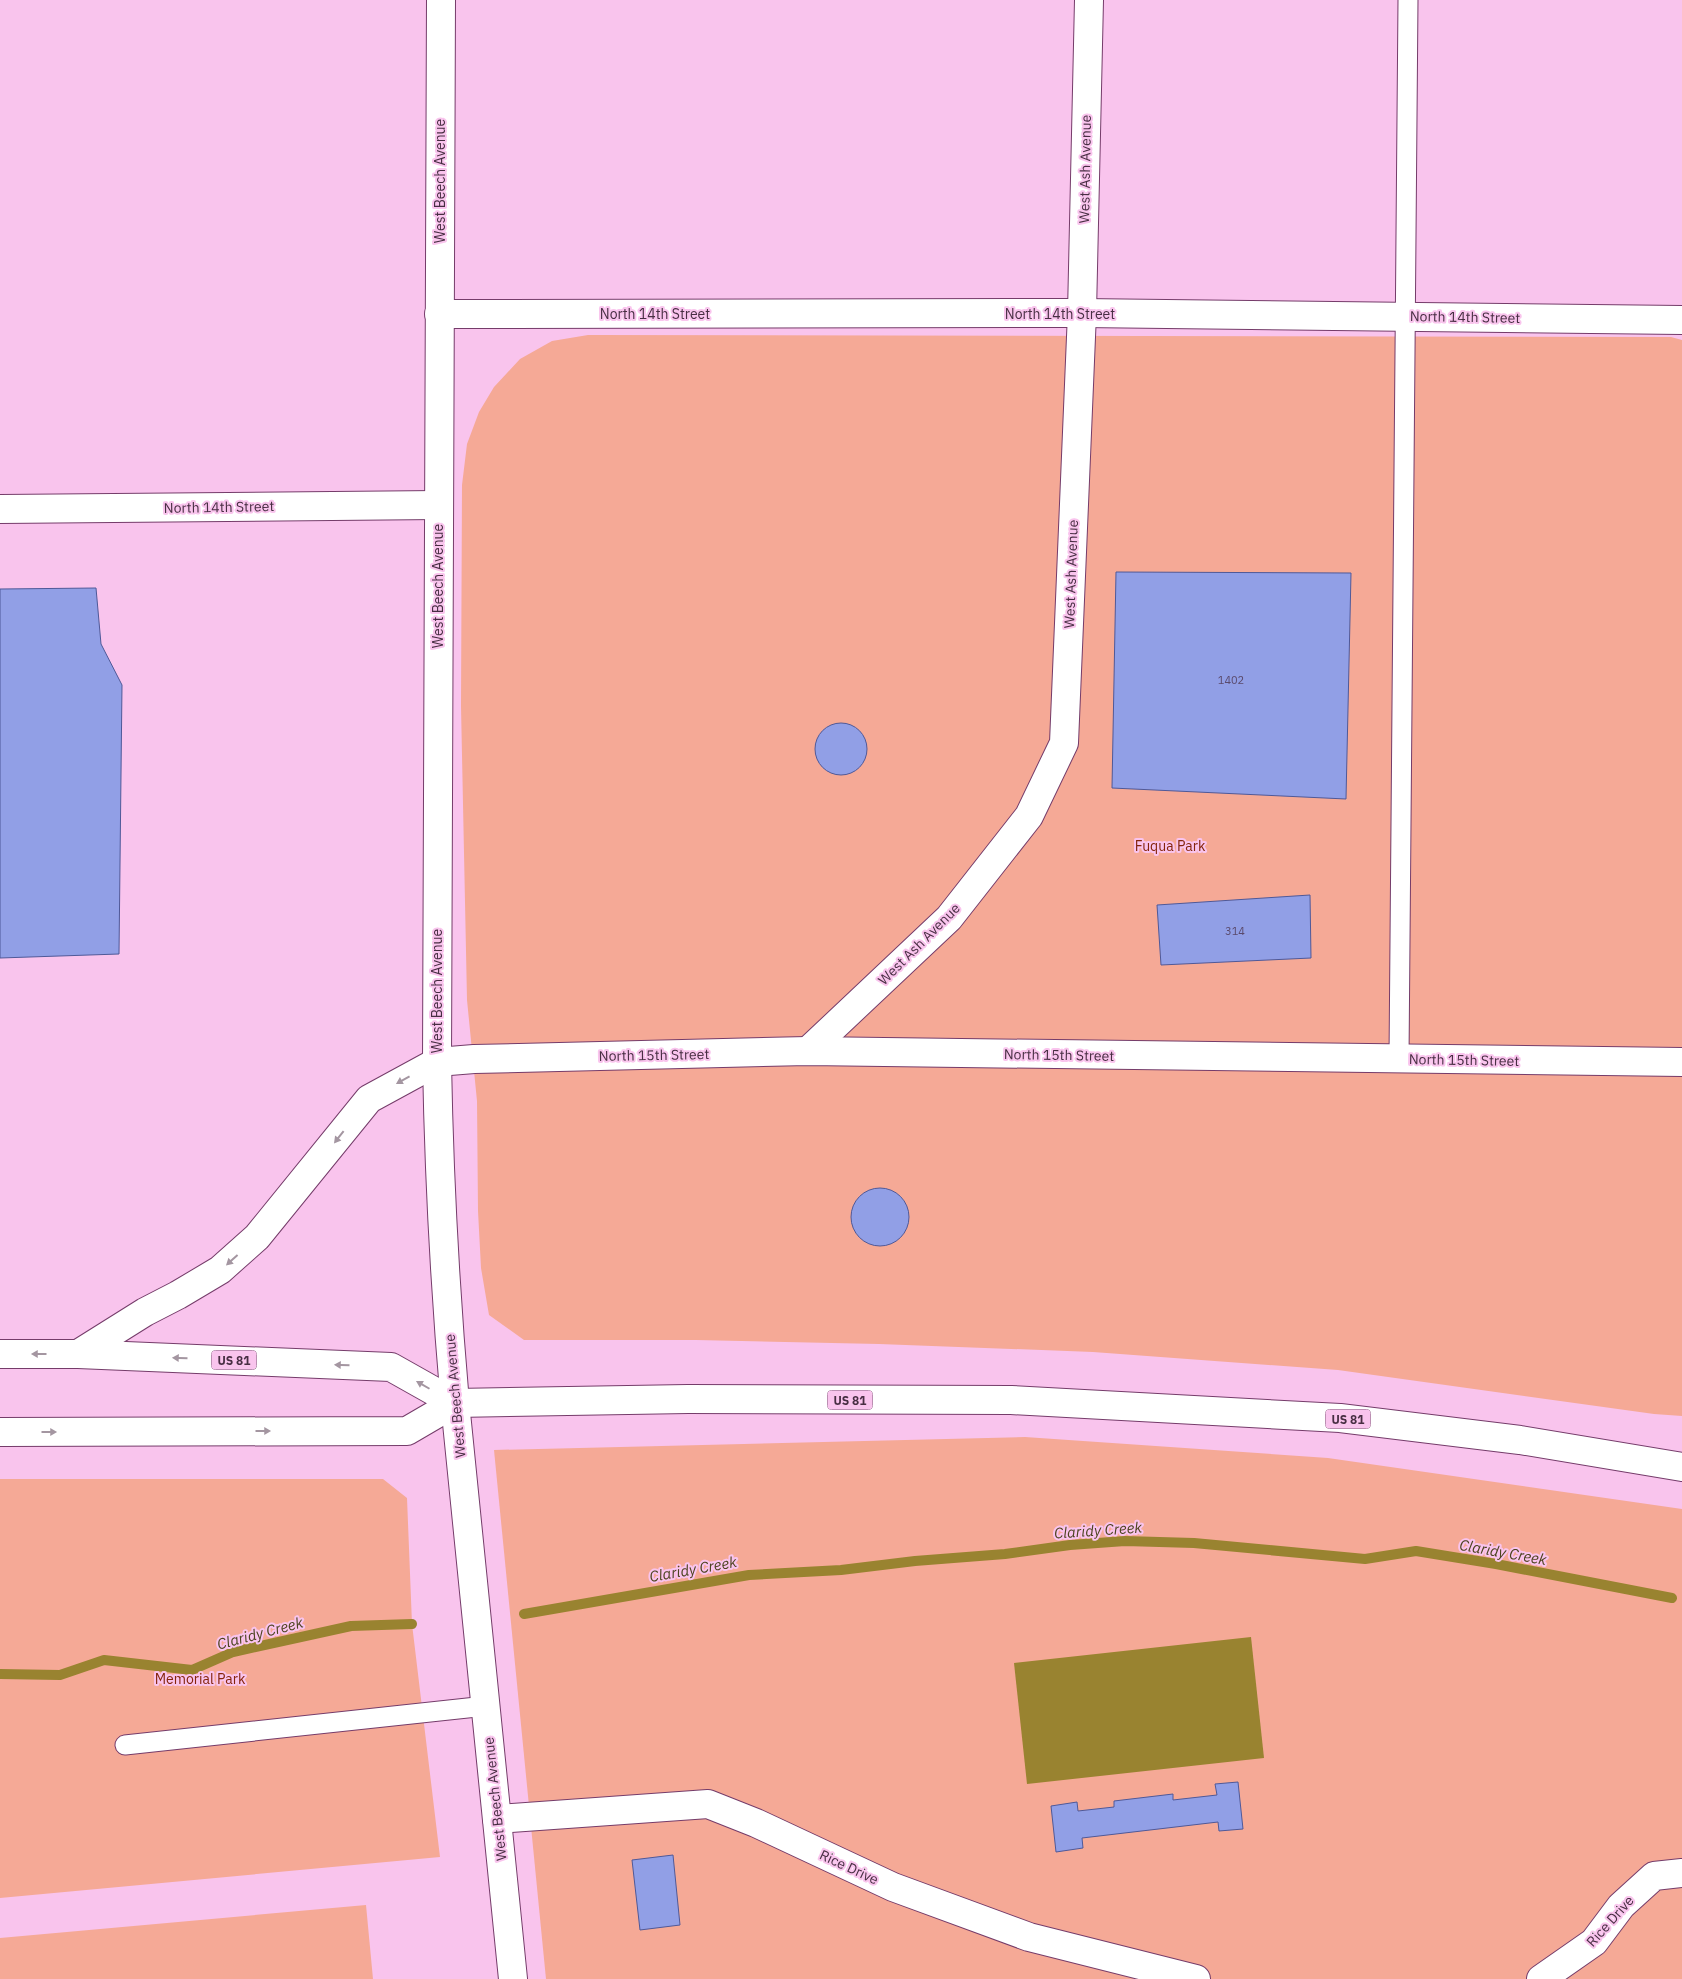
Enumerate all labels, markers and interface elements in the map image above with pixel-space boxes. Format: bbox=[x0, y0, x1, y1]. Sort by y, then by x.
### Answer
street label: West Ash Avenue bbox=[1075, 114, 1095, 223]
street label: West Beech Avenue bbox=[431, 118, 449, 243]
street label: North 14th Street bbox=[600, 305, 710, 323]
street label: North 14th Street bbox=[1005, 305, 1115, 323]
street label: North 14th Street bbox=[1410, 307, 1520, 327]
street label: North 14th Street bbox=[164, 497, 274, 517]
street label: West Ash Avenue bbox=[1060, 519, 1082, 629]
street label: West Beech Avenue bbox=[429, 523, 447, 648]
house number: 1402 bbox=[1218, 673, 1244, 687]
park label: Fuqua Park bbox=[1135, 837, 1206, 855]
street label: West Ash Avenue bbox=[874, 899, 964, 989]
house number: 314 bbox=[1225, 924, 1245, 938]
street label: West Beech Avenue bbox=[428, 928, 446, 1053]
street label: North 15th Street bbox=[599, 1045, 709, 1065]
street label: North 15th Street bbox=[1004, 1045, 1114, 1065]
street label: North 15th Street bbox=[1409, 1050, 1519, 1070]
one-way arrow bbox=[396, 1076, 409, 1085]
one-way arrow bbox=[333, 1131, 344, 1144]
one-way arrow bbox=[227, 1254, 239, 1266]
street label: West Beech Avenue bbox=[441, 1333, 469, 1459]
one-way arrow bbox=[31, 1350, 47, 1358]
road number: US 81 bbox=[212, 1350, 256, 1370]
one-way arrow bbox=[172, 1354, 188, 1362]
one-way arrow bbox=[334, 1360, 350, 1368]
one-way arrow bbox=[416, 1380, 429, 1389]
road number: US 81 bbox=[828, 1390, 872, 1410]
road number: US 81 bbox=[1326, 1410, 1370, 1428]
one-way arrow bbox=[256, 1427, 272, 1435]
one-way arrow bbox=[41, 1428, 57, 1436]
water label: Claridy Creek bbox=[1053, 1517, 1143, 1543]
water label: Claridy Creek bbox=[1458, 1535, 1548, 1569]
water label: Claridy Creek bbox=[648, 1552, 738, 1586]
water label: Claridy Creek bbox=[215, 1612, 305, 1654]
park label: Memorial Park bbox=[155, 1670, 246, 1688]
street label: West Beech Avenue bbox=[480, 1736, 510, 1862]
street label: Rice Drive bbox=[817, 1846, 882, 1889]
street label: Rice Drive bbox=[1582, 1891, 1638, 1950]

